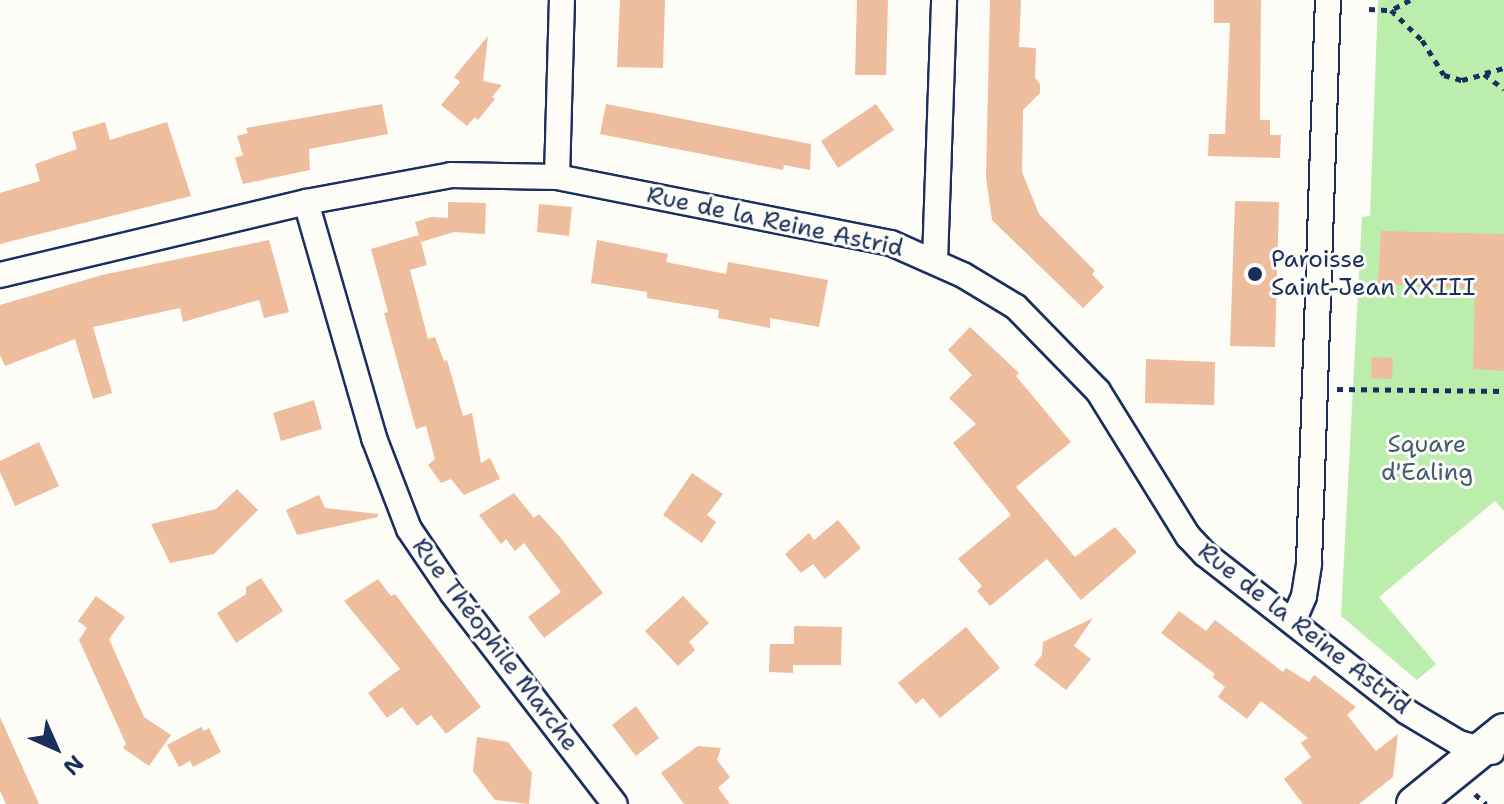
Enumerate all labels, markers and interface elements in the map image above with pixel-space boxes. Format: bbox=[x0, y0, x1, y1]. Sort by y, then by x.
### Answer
street label: Rue de la Reine Astrid bbox=[644, 181, 906, 263]
place label: Paroisse Saint-Jean XXIII bbox=[1271, 246, 1475, 302]
marker: Paroisse Saint-Jean XXIII bbox=[1246, 265, 1264, 283]
park label: Square d'Ealing bbox=[1381, 431, 1473, 487]
street label: Rue Théophile Marche bbox=[406, 533, 584, 757]
street label: Rue de la Reine Astrid bbox=[1192, 537, 1416, 721]
north arrow bbox=[16, 708, 96, 788]
text: N bbox=[57, 749, 90, 782]

